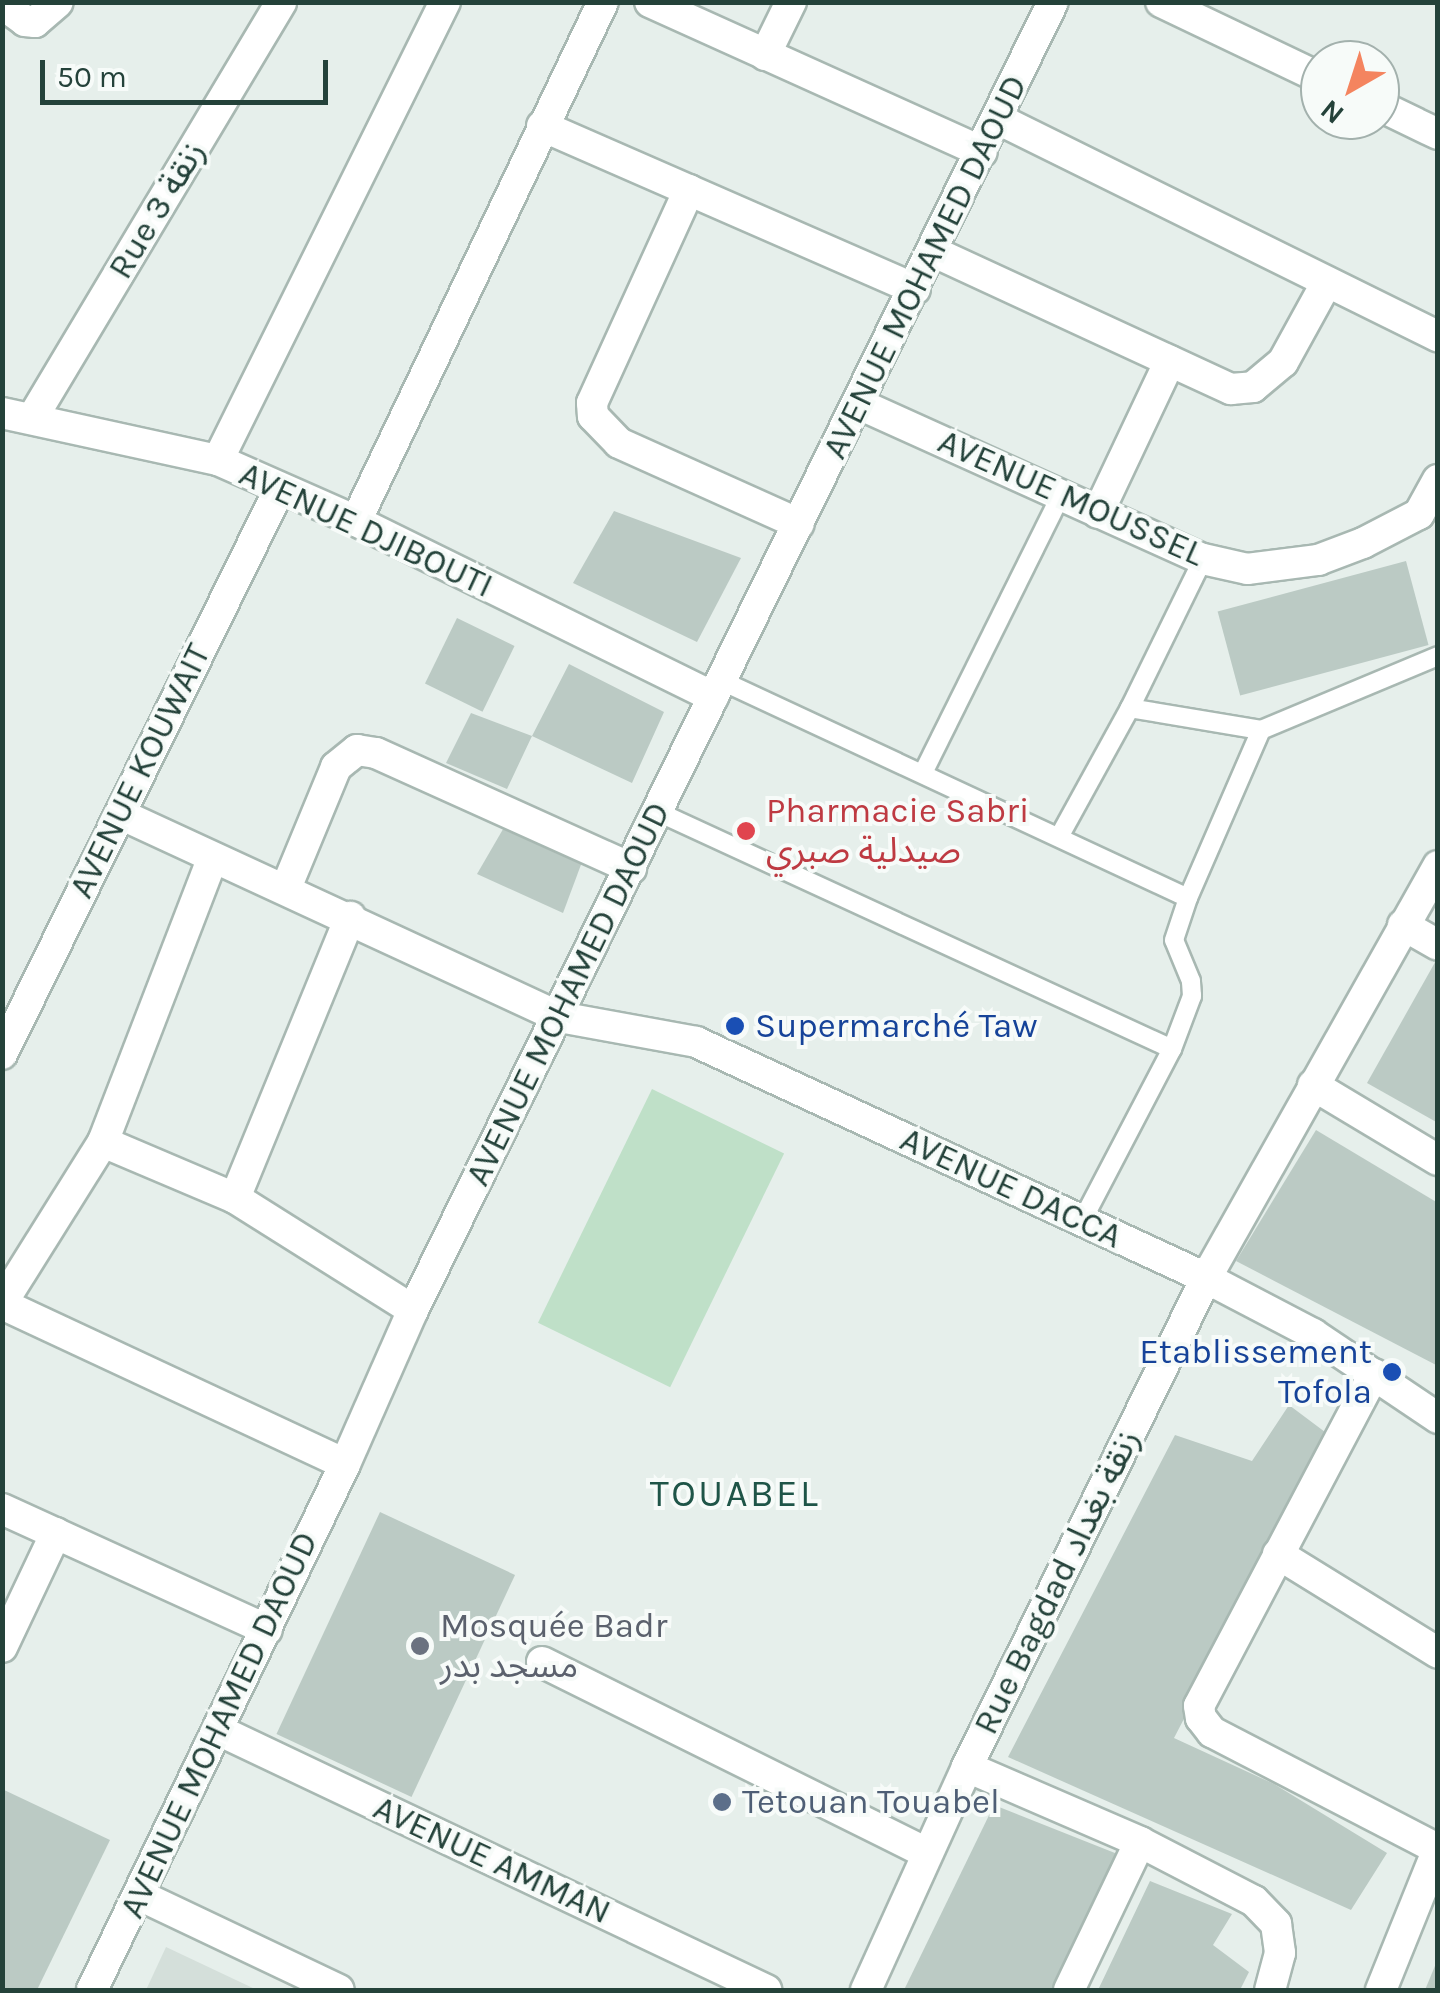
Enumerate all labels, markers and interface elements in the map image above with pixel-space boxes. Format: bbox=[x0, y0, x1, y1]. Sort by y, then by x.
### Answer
scale bar bbox=[45, 40, 332, 102]
north arrow bbox=[1300, 40, 1400, 140]
text: 50 m bbox=[57, 59, 127, 95]
street label: AVENUE MOHAMED DAOUD bbox=[814, 68, 1036, 466]
text: N bbox=[1314, 93, 1350, 131]
street label: Rue 3 زنقة bbox=[99, 133, 215, 287]
street label: AVENUE MOUSSEL bbox=[932, 421, 1210, 575]
street label: AVENUE DJIBOUTI bbox=[233, 453, 499, 607]
street label: AVENUE KOUWAIT bbox=[60, 637, 220, 905]
place label: Pharmacie Sabri صيدلية صبري bbox=[766, 790, 1029, 872]
street label: AVENUE MOHAMED DAOUD bbox=[457, 795, 679, 1193]
marker: Pharmacie Sabri صيدلية صبري bbox=[735, 820, 757, 842]
place label: Supermarché Taw bbox=[755, 1005, 1038, 1047]
marker: Supermarché Taw bbox=[724, 1015, 746, 1037]
street label: AVENUE DACCA bbox=[894, 1118, 1128, 1258]
place label: Etablissement Tofola bbox=[1139, 1331, 1372, 1413]
marker: Etablissement Tofola bbox=[1381, 1361, 1403, 1383]
street label: Rue Bagdad زنقة بغداد bbox=[965, 1423, 1149, 1741]
district label: TOUABEL bbox=[650, 1471, 820, 1517]
street label: AVENUE MOHAMED DAOUD bbox=[111, 1525, 327, 1925]
place label: Mosquée Badr مسجد بدر bbox=[440, 1605, 667, 1687]
marker: Mosquée Badr مسجد بدر bbox=[409, 1635, 431, 1657]
place label: Tetouan Touabel bbox=[742, 1781, 1000, 1823]
street label: AVENUE AMMAN bbox=[367, 1787, 617, 1933]
marker: Tetouan Touabel bbox=[711, 1791, 733, 1813]

